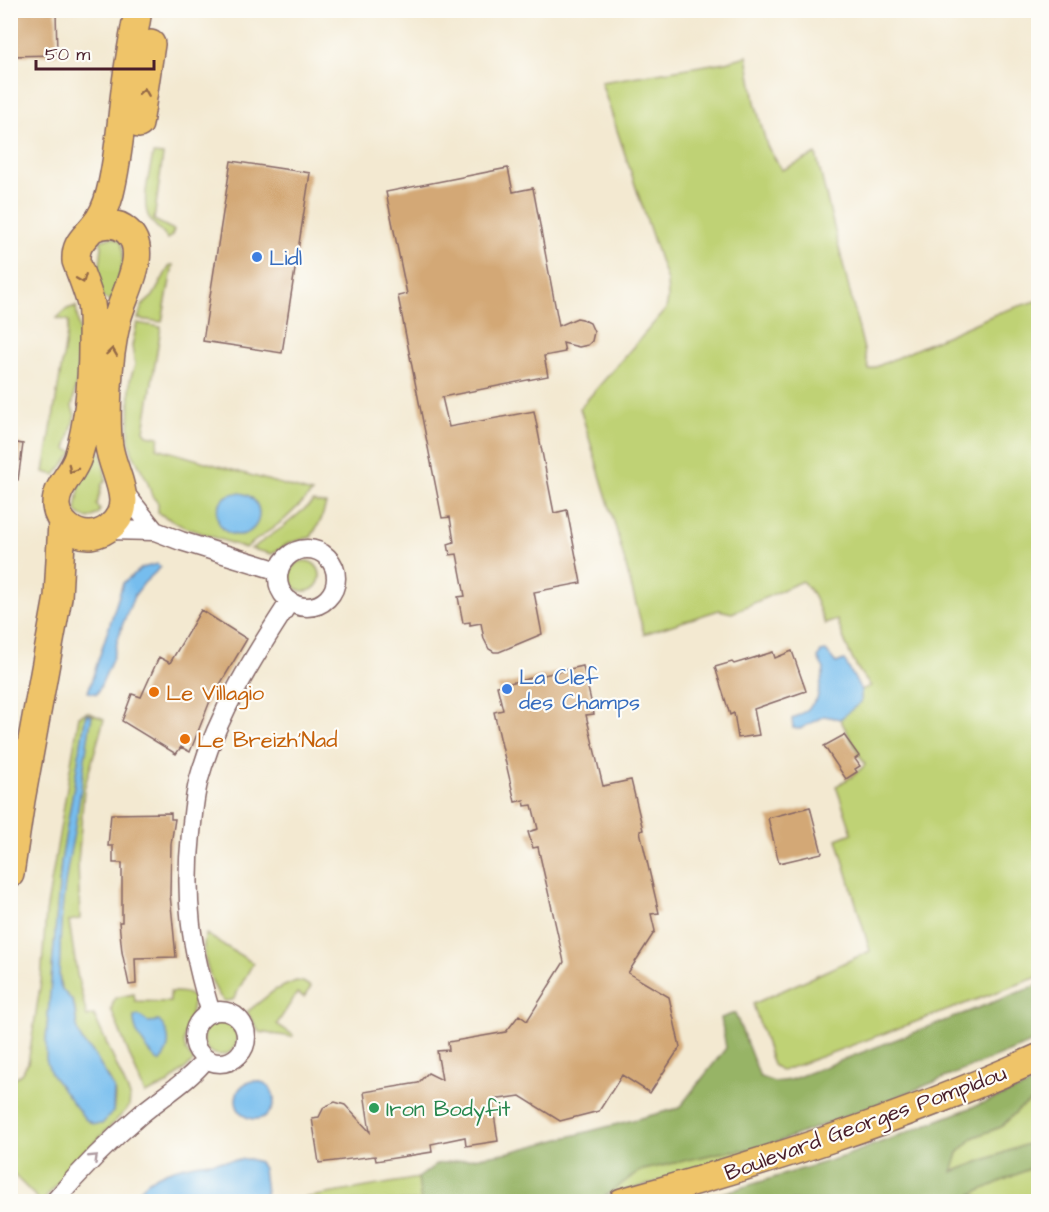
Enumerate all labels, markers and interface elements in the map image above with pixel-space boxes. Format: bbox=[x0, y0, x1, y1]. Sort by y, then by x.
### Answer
scale bar bbox=[36, 33, 154, 71]
text: 50 m bbox=[45, 42, 90, 67]
one-way arrow bbox=[137, 87, 149, 96]
place label: Lidl bbox=[269, 243, 302, 274]
marker: Lidl bbox=[250, 250, 264, 264]
one-way arrow bbox=[75, 272, 87, 283]
one-way arrow bbox=[105, 348, 117, 357]
one-way arrow bbox=[68, 463, 79, 473]
place label: La Clef des Champs bbox=[519, 662, 640, 718]
place label: Le Villagio bbox=[166, 678, 265, 710]
marker: La Clef des Champs bbox=[500, 682, 514, 696]
marker: Le Villagio bbox=[147, 685, 161, 699]
place label: Le Breizh'Nad bbox=[197, 725, 338, 756]
marker: Le Breizh'Nad bbox=[178, 732, 192, 746]
street label: Boulevard Georges Pompidou bbox=[720, 1058, 1011, 1190]
place label: Iron Bodyfit bbox=[386, 1094, 510, 1126]
marker: Iron Bodyfit bbox=[367, 1101, 381, 1115]
one-way arrow bbox=[86, 1155, 97, 1166]

